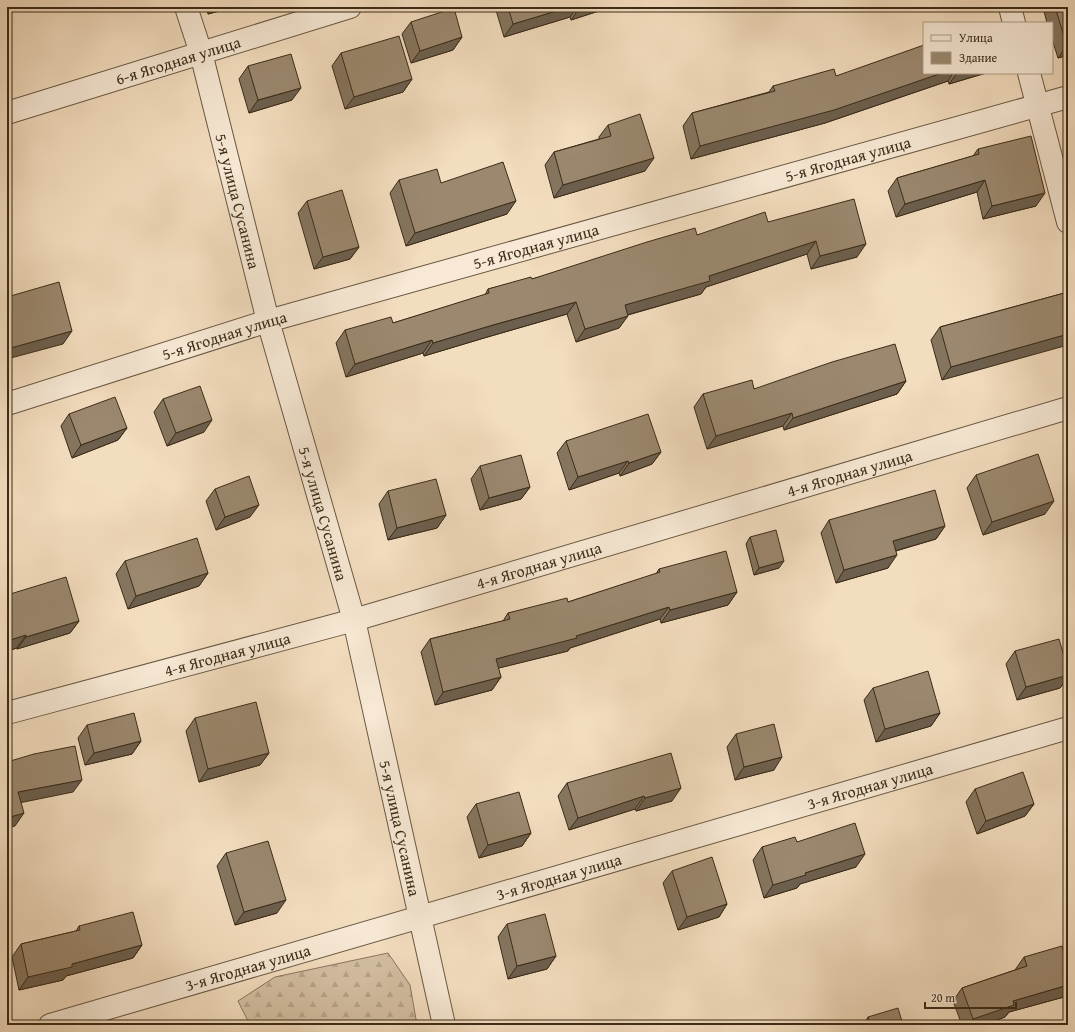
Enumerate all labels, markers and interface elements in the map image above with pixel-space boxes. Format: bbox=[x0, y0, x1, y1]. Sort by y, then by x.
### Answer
legend bbox=[923, 22, 1053, 74]
street label: 6-я Ягодная улица bbox=[113, 29, 244, 91]
text: Улица bbox=[959, 29, 993, 46]
text: Здание bbox=[959, 49, 998, 66]
street label: 5-я Ягодная улица bbox=[782, 130, 914, 188]
street label: 5-я улица Сусанина bbox=[210, 131, 267, 272]
street label: 5-я Ягодная улица bbox=[470, 217, 602, 275]
street label: 5-я Ягодная улица bbox=[159, 304, 290, 366]
street label: 4-я Ягодная улица bbox=[784, 443, 915, 503]
street label: 5-я улица Сусанина bbox=[293, 444, 354, 584]
street label: 4-я Ягодная улица bbox=[473, 535, 605, 595]
street label: 4-я Ягодная улица bbox=[162, 626, 293, 682]
street label: 3-я Ягодная улица bbox=[804, 756, 936, 815]
street label: 5-я улица Сусанина bbox=[373, 758, 427, 899]
street label: 3-я Ягодная улица bbox=[493, 847, 625, 906]
street label: 3-я Ягодная улица bbox=[182, 938, 314, 997]
scale bar bbox=[925, 984, 1016, 1010]
text: 20 m bbox=[931, 989, 955, 1006]

